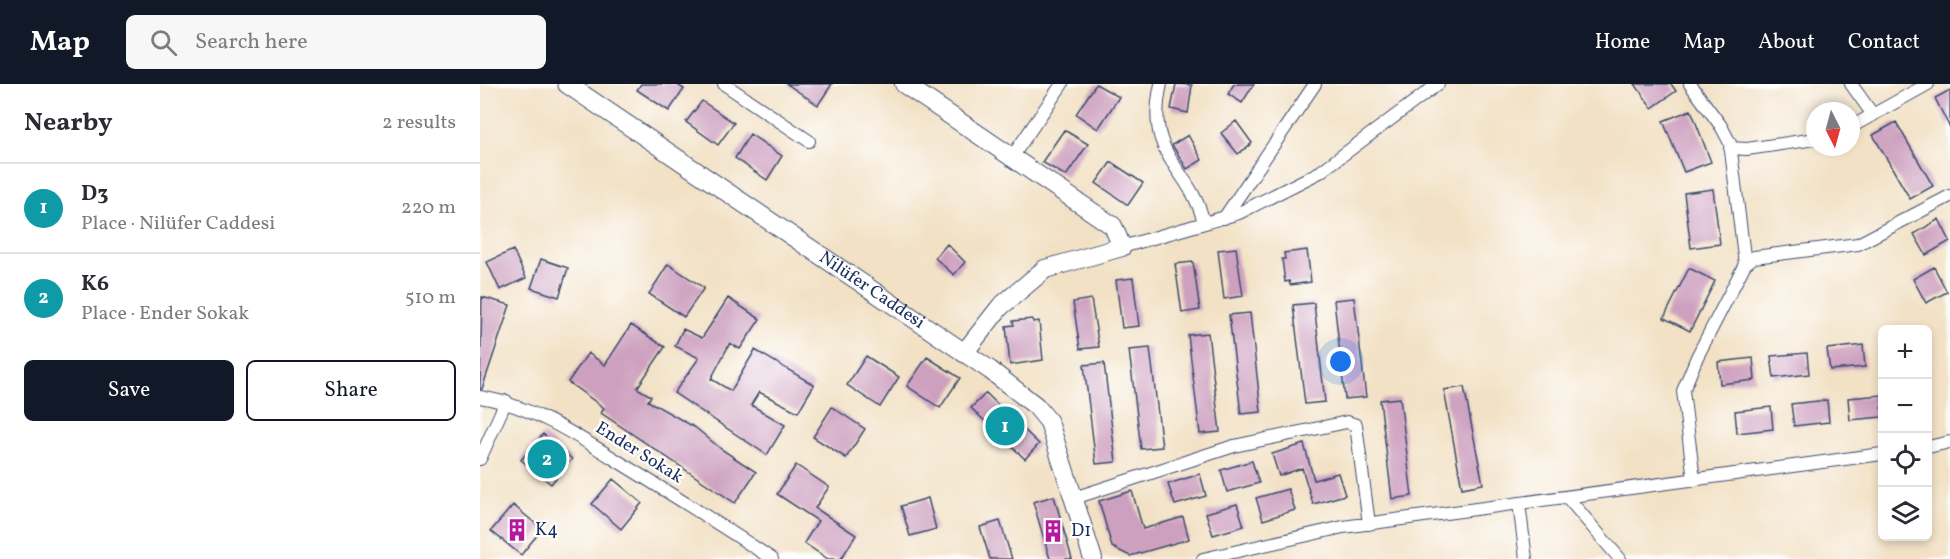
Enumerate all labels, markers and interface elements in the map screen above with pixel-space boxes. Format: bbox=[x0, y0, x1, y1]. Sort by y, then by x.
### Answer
search box bbox=[126, 15, 546, 69]
text: Map bbox=[30, 23, 90, 62]
icon: search bbox=[147, 26, 180, 59]
text: Search here bbox=[195, 27, 308, 58]
text: Home bbox=[1595, 28, 1650, 57]
text: Map bbox=[1683, 28, 1725, 57]
text: About bbox=[1758, 28, 1815, 57]
text: Contact bbox=[1848, 28, 1920, 57]
north arrow bbox=[1806, 102, 1860, 156]
text: Nearby bbox=[24, 105, 113, 141]
text: 2 results bbox=[382, 109, 456, 137]
text: D3 bbox=[81, 179, 108, 210]
text: 1 bbox=[39, 194, 48, 222]
text: 220 m bbox=[401, 194, 456, 222]
text: Place · Nilüfer Caddesi bbox=[81, 210, 275, 238]
street label: Nilüfer Caddesi bbox=[814, 245, 930, 335]
text: K6 bbox=[81, 269, 109, 300]
text: 2 bbox=[38, 284, 49, 312]
text: 510 m bbox=[405, 284, 456, 312]
text: Place · Ender Sokak bbox=[81, 300, 249, 328]
map controls bbox=[1878, 325, 1932, 541]
button: + bbox=[1878, 325, 1932, 379]
your location bbox=[1326, 347, 1355, 376]
button: Save bbox=[24, 360, 234, 421]
button: Share bbox=[246, 360, 456, 421]
button: − bbox=[1878, 379, 1932, 433]
pin: 1 bbox=[986, 404, 1024, 448]
street label: Ender Sokak bbox=[590, 416, 688, 490]
button: locate bbox=[1878, 433, 1932, 487]
pin: 2 bbox=[528, 436, 566, 482]
button: layers bbox=[1878, 487, 1932, 541]
building icon: K4 bbox=[504, 517, 530, 543]
place label: K4 bbox=[535, 518, 558, 543]
building icon: D1 bbox=[1040, 518, 1066, 544]
place label: D1 bbox=[1071, 519, 1091, 544]

